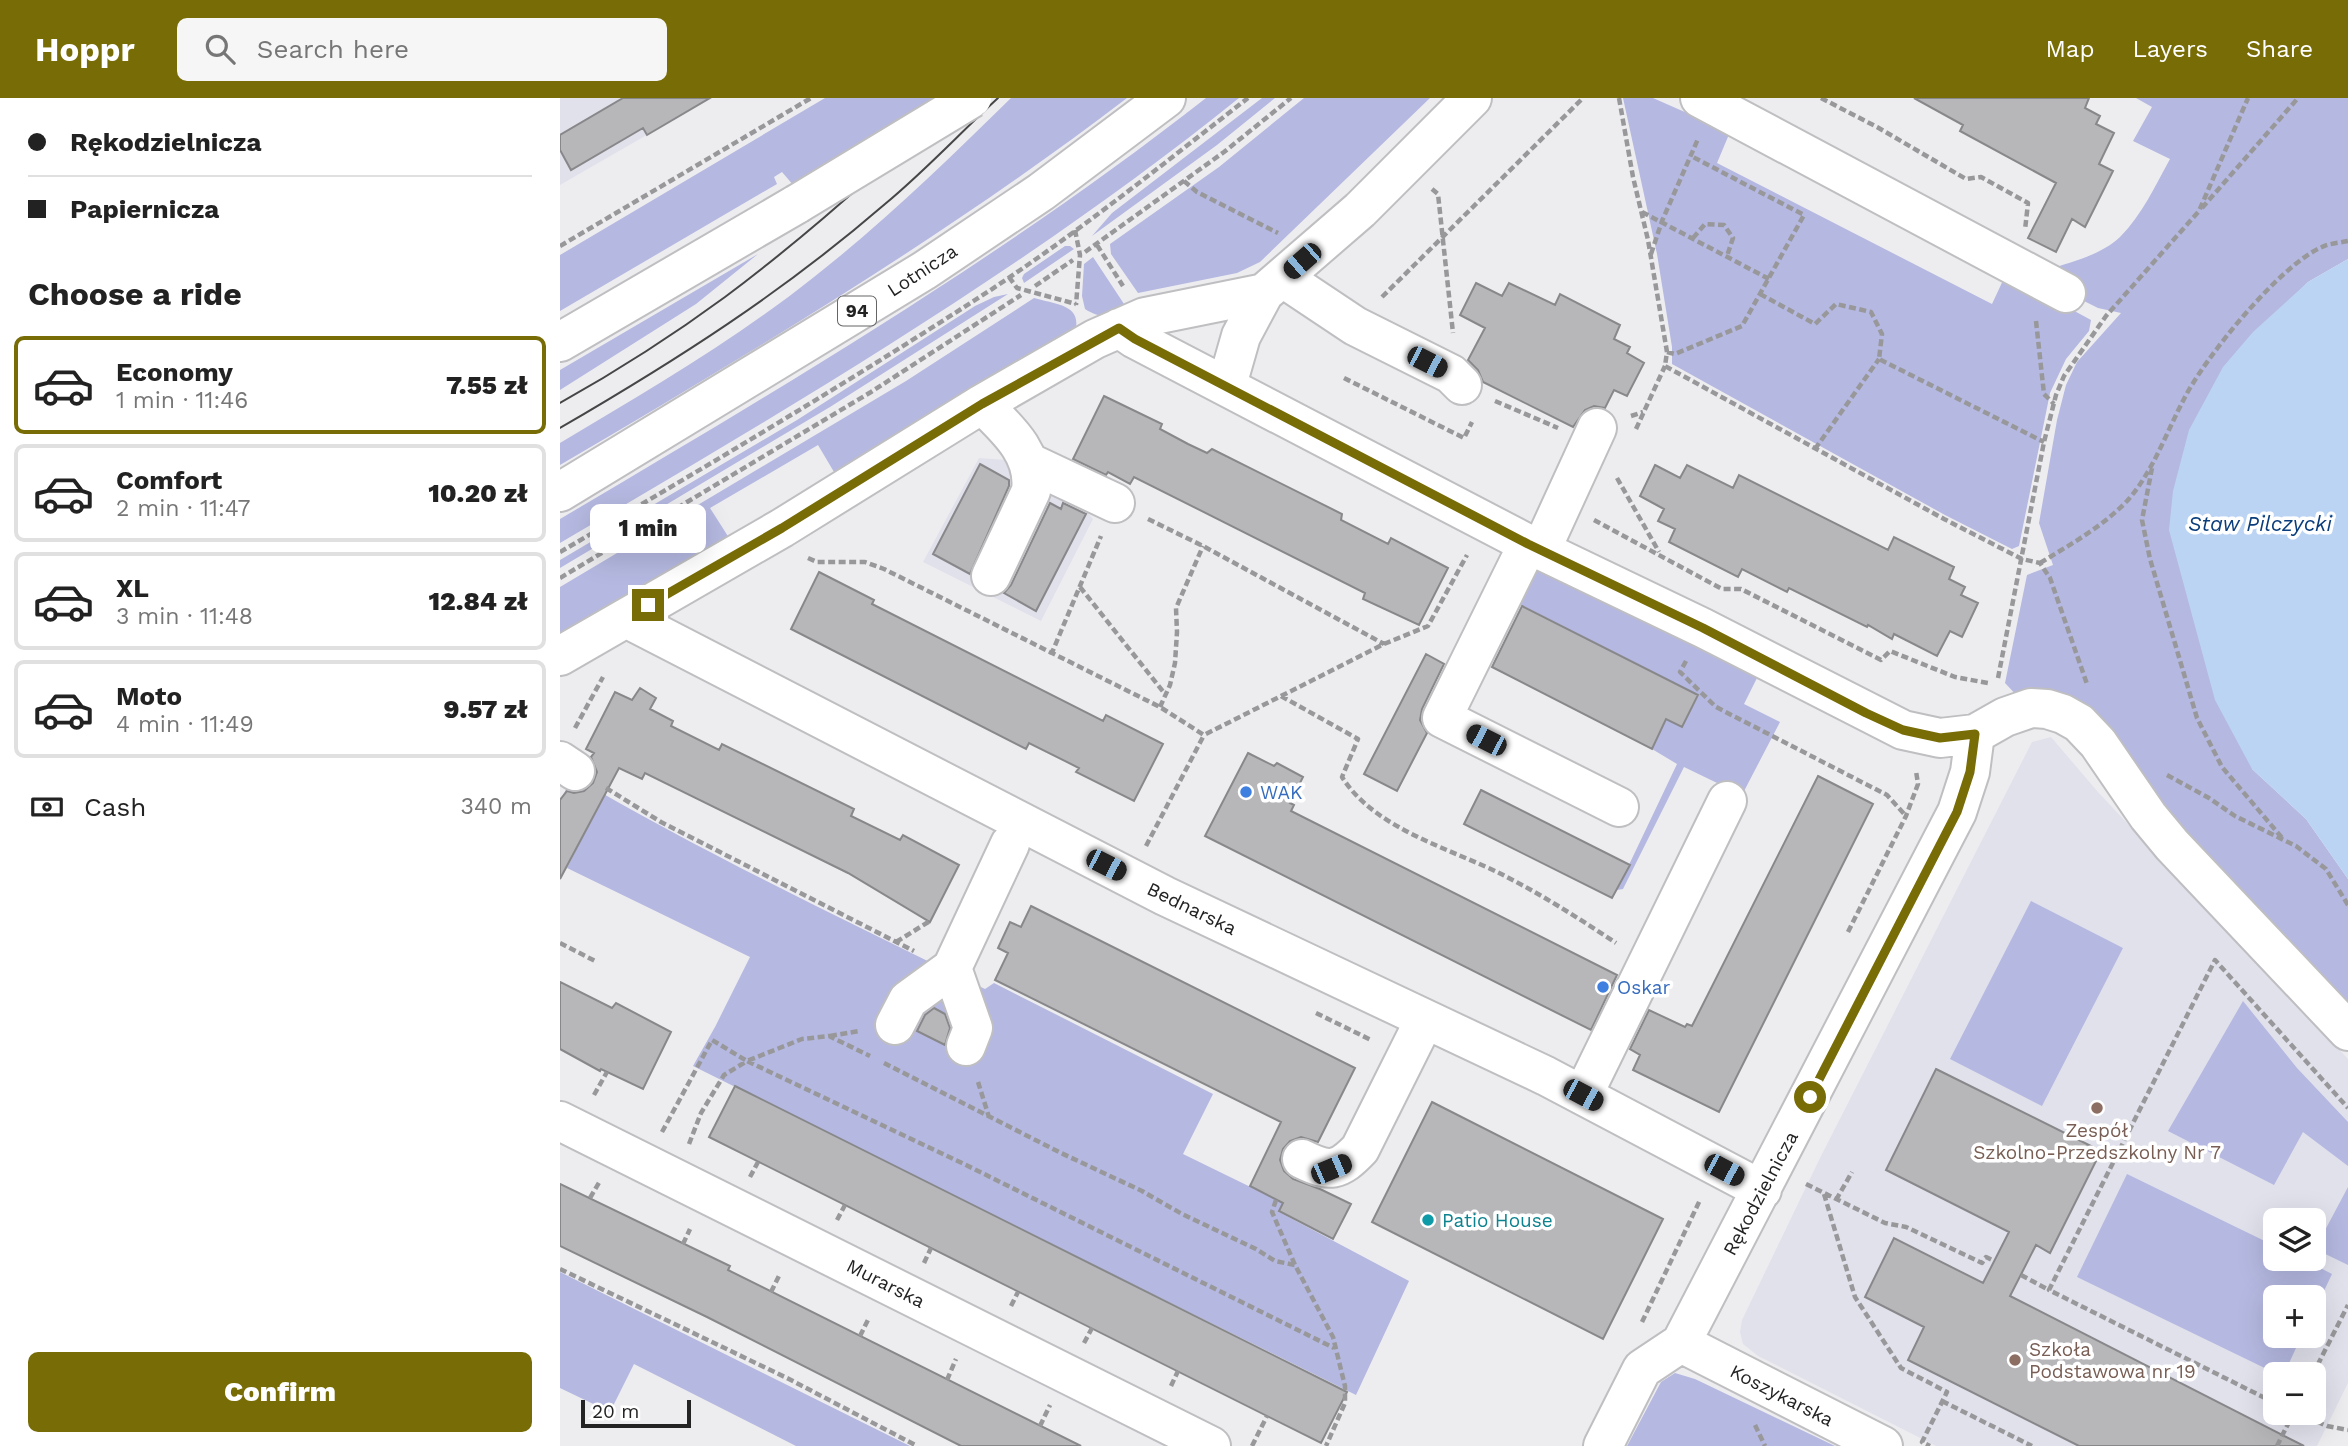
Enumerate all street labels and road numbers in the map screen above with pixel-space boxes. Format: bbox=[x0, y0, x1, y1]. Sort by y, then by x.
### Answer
street label: Lotnicza bbox=[883, 239, 962, 301]
road number: 94 bbox=[838, 296, 876, 326]
street label: Bednarska bbox=[1143, 877, 1240, 940]
street label: Rękodzielnicza bbox=[1718, 1127, 1803, 1259]
street label: Murarska bbox=[843, 1254, 929, 1313]
street label: Koszykarska bbox=[1726, 1360, 1838, 1431]

